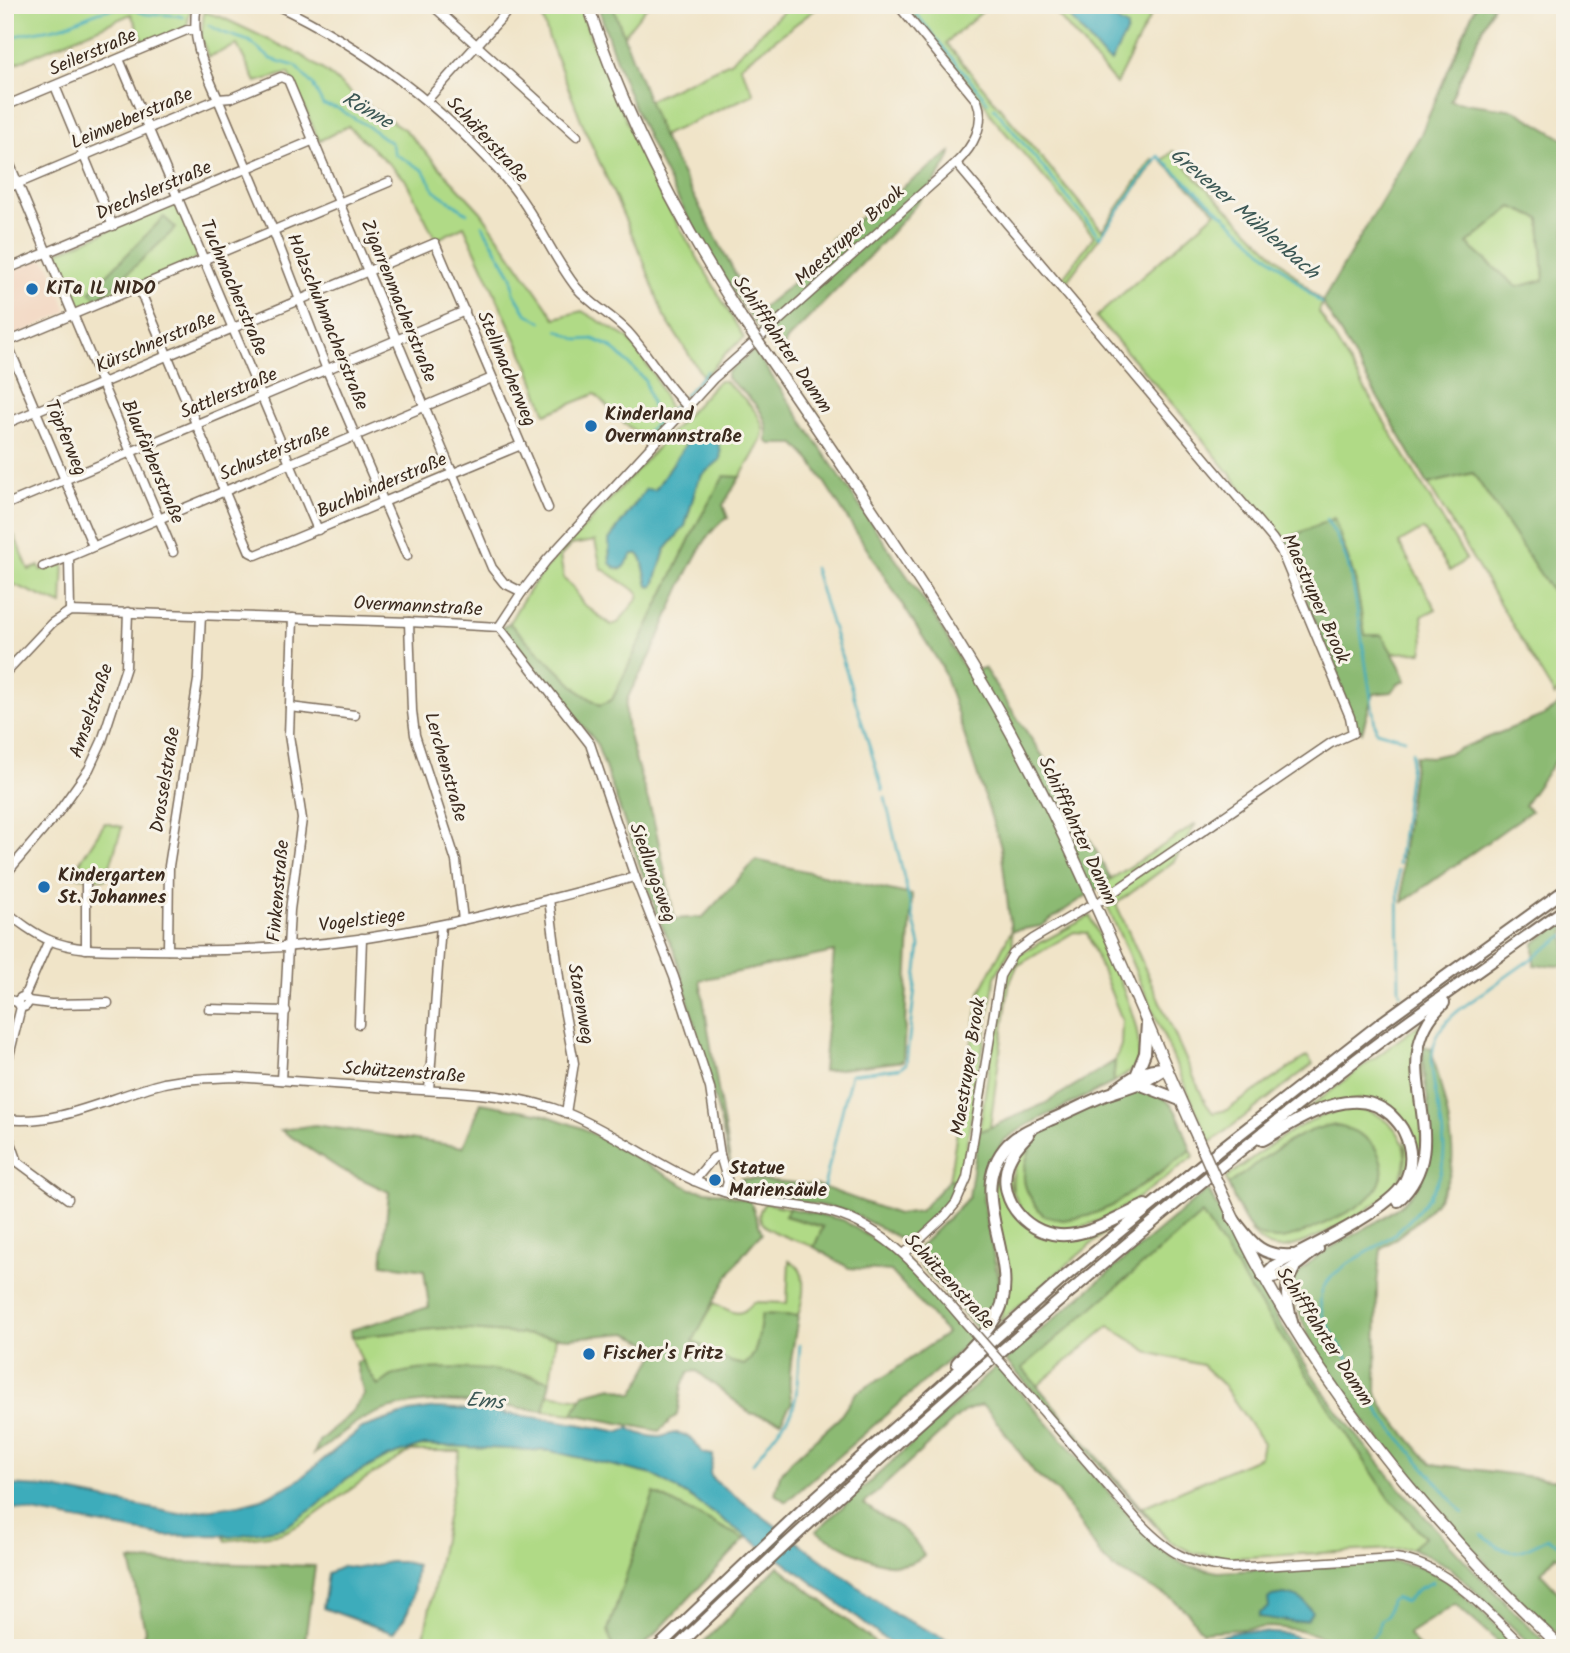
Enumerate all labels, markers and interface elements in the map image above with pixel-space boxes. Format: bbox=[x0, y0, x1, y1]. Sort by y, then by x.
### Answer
street label: Seilerstraße bbox=[44, 21, 142, 85]
street label: Leinweberstraße bbox=[66, 80, 198, 158]
water label: Rönne bbox=[336, 83, 401, 140]
street label: Schäferstraße bbox=[439, 90, 536, 191]
water label: Grevener Mühlenbach bbox=[1162, 140, 1327, 289]
street label: Drechslerstraße bbox=[91, 153, 217, 229]
street label: Maestruper Brook bbox=[788, 178, 912, 294]
street label: Tuchmacherstraße bbox=[191, 215, 275, 361]
street label: Zigarrenmacherstraße bbox=[352, 215, 445, 387]
street label: Holzschuhmacherstraße bbox=[278, 229, 376, 415]
street label: Schifffahrter Damm bbox=[724, 270, 840, 420]
place label: KiTa IL NIDO bbox=[46, 274, 156, 304]
marker: KiTa IL NIDO bbox=[24, 281, 40, 297]
street label: Kürschnerstraße bbox=[91, 304, 221, 382]
street label: Stellmacherweg bbox=[468, 306, 544, 432]
street label: Sattlerstraße bbox=[175, 360, 283, 428]
street label: Töpferweg bbox=[36, 395, 94, 481]
street label: Blaufärberstraße bbox=[112, 395, 192, 529]
place label: Kinderland Overmannstraße bbox=[605, 400, 742, 452]
street label: Schusterstraße bbox=[215, 416, 336, 490]
marker: Kinderland Overmannstraße bbox=[583, 418, 599, 434]
street label: Buchbinderstraße bbox=[312, 445, 452, 527]
street label: Maestruper Brook bbox=[1273, 529, 1357, 669]
street label: Overmannstraße bbox=[353, 589, 484, 625]
street label: Amselstraße bbox=[62, 659, 122, 762]
street label: Lerchenstraße bbox=[415, 709, 475, 826]
street label: Drosselstraße bbox=[143, 724, 189, 835]
street label: Schifffahrter Damm bbox=[1029, 752, 1125, 910]
street label: Siedlungsweg bbox=[620, 819, 684, 927]
street label: Finkenstraße bbox=[260, 838, 298, 943]
place label: Kindergarten St. Johannes bbox=[58, 861, 166, 913]
marker: Kindergarten St. Johannes bbox=[36, 879, 52, 895]
street label: Vogelstiege bbox=[317, 901, 407, 941]
street label: Starenweg bbox=[558, 961, 602, 1047]
street label: Maestruper Brook bbox=[943, 996, 995, 1138]
street label: Schützenstraße bbox=[342, 1054, 467, 1092]
place label: Statue Mariensäule bbox=[729, 1154, 827, 1206]
marker: Statue Mariensäule bbox=[707, 1172, 723, 1188]
street label: Schützenstraße bbox=[896, 1227, 1002, 1337]
street label: Schifffahrter Damm bbox=[1267, 1261, 1381, 1413]
place label: Fischer's Fritz bbox=[603, 1339, 723, 1369]
marker: Fischer's Fritz bbox=[581, 1346, 597, 1362]
water label: Ems bbox=[465, 1384, 507, 1420]

